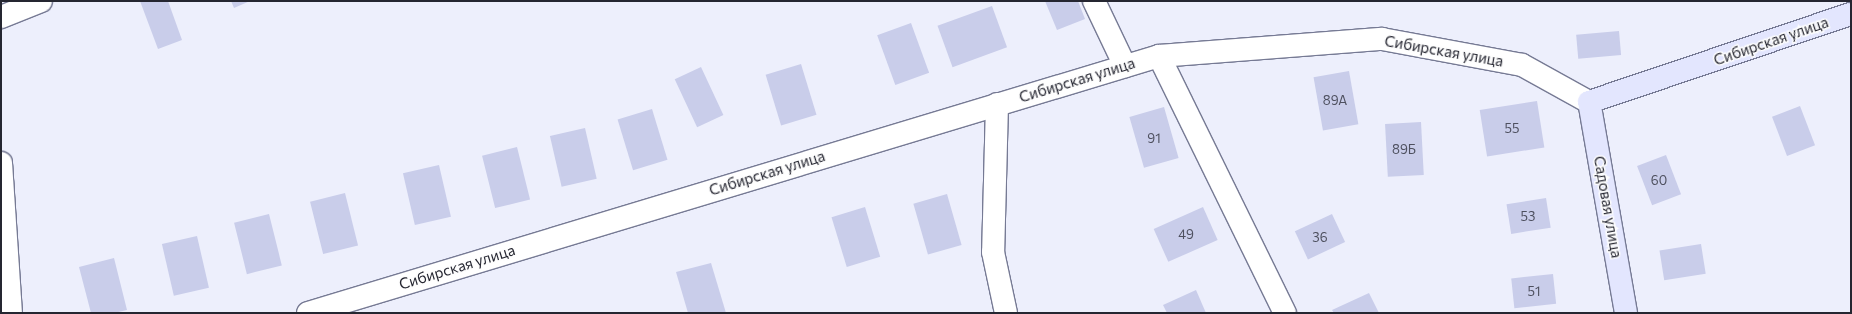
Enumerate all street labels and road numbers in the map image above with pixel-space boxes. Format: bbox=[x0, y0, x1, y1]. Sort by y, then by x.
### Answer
street label: Сибирская улица bbox=[1711, 13, 1831, 69]
street label: Сибирская улица bbox=[1383, 32, 1505, 70]
street label: Сибирская улица bbox=[1017, 54, 1137, 106]
street label: Сибирская улица bbox=[707, 147, 827, 199]
street label: Садовая улица bbox=[1590, 155, 1626, 259]
street label: Сибирская улица bbox=[397, 241, 517, 293]

